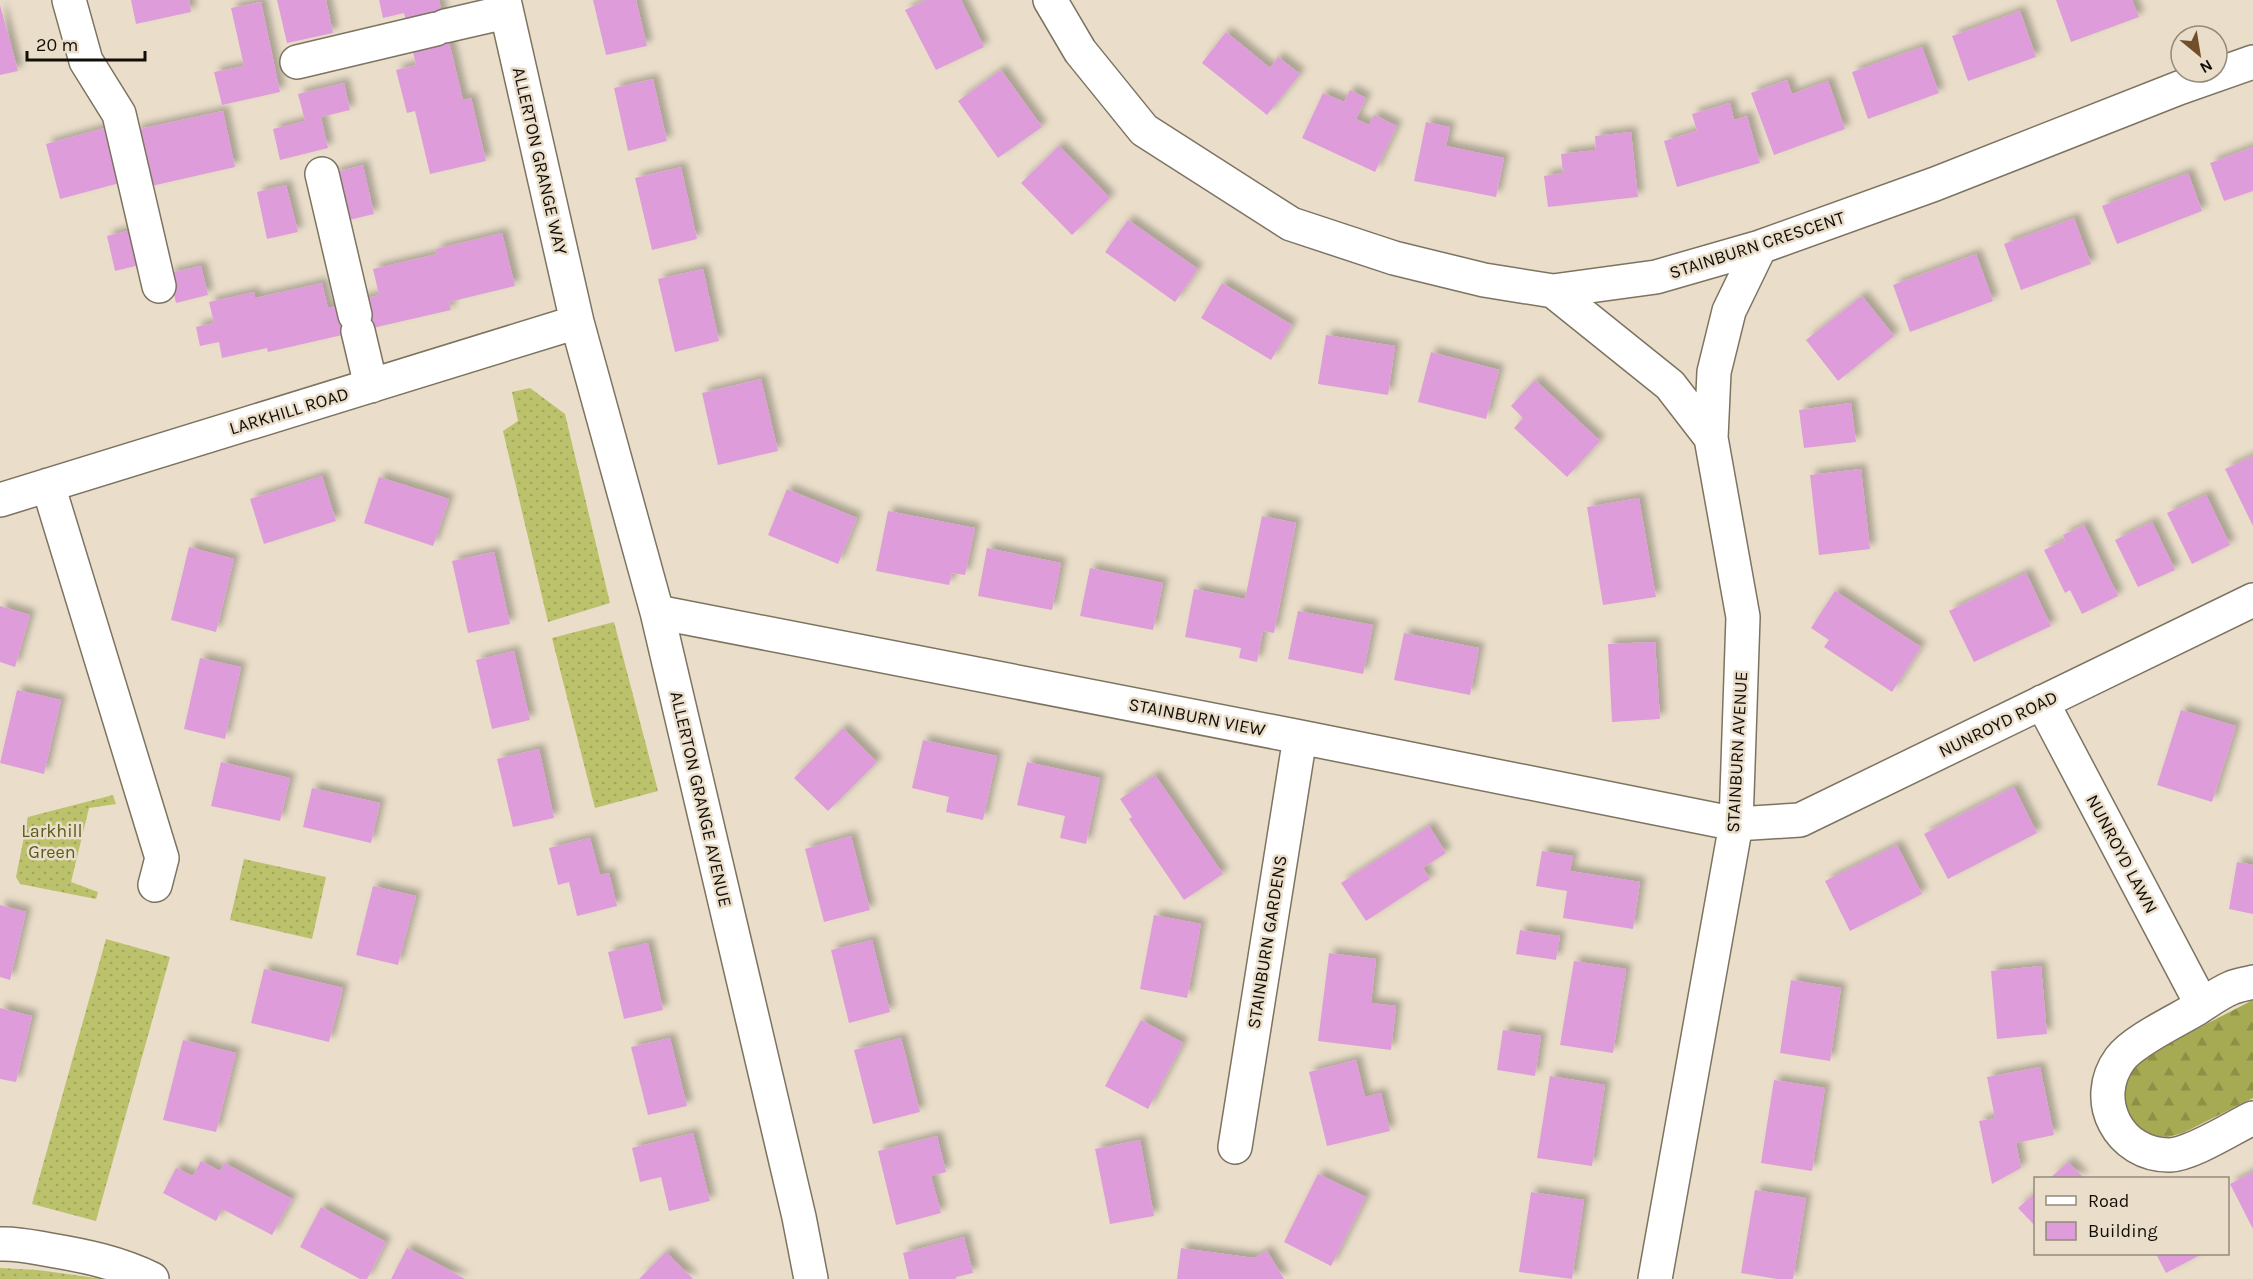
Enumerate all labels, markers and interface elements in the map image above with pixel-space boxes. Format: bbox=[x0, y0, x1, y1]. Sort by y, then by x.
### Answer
scale bar bbox=[27, 24, 146, 62]
north arrow bbox=[2169, 24, 2229, 84]
text: 20 m bbox=[36, 34, 78, 56]
text: N bbox=[2197, 55, 2216, 78]
street label: ALLERTON GRANGE WAY bbox=[508, 65, 572, 257]
street label: STAINBURN CRESCENT bbox=[1667, 206, 1847, 284]
street label: LARKHILL ROAD bbox=[227, 382, 351, 440]
street label: STAINBURN AVENUE bbox=[1722, 671, 1752, 833]
street label: NUNROYD ROAD bbox=[1935, 686, 2061, 762]
street label: ALLERTON GRANGE AVENUE bbox=[665, 689, 737, 909]
street label: STAINBURN VIEW bbox=[1127, 693, 1267, 741]
street label: NUNROYD LAWN bbox=[2081, 791, 2163, 917]
park label: Larkhill Green bbox=[21, 820, 83, 863]
street label: STAINBURN GARDENS bbox=[1242, 854, 1292, 1030]
legend bbox=[2034, 1177, 2229, 1255]
text: Road bbox=[2088, 1190, 2129, 1212]
text: Building bbox=[2088, 1220, 2158, 1242]

